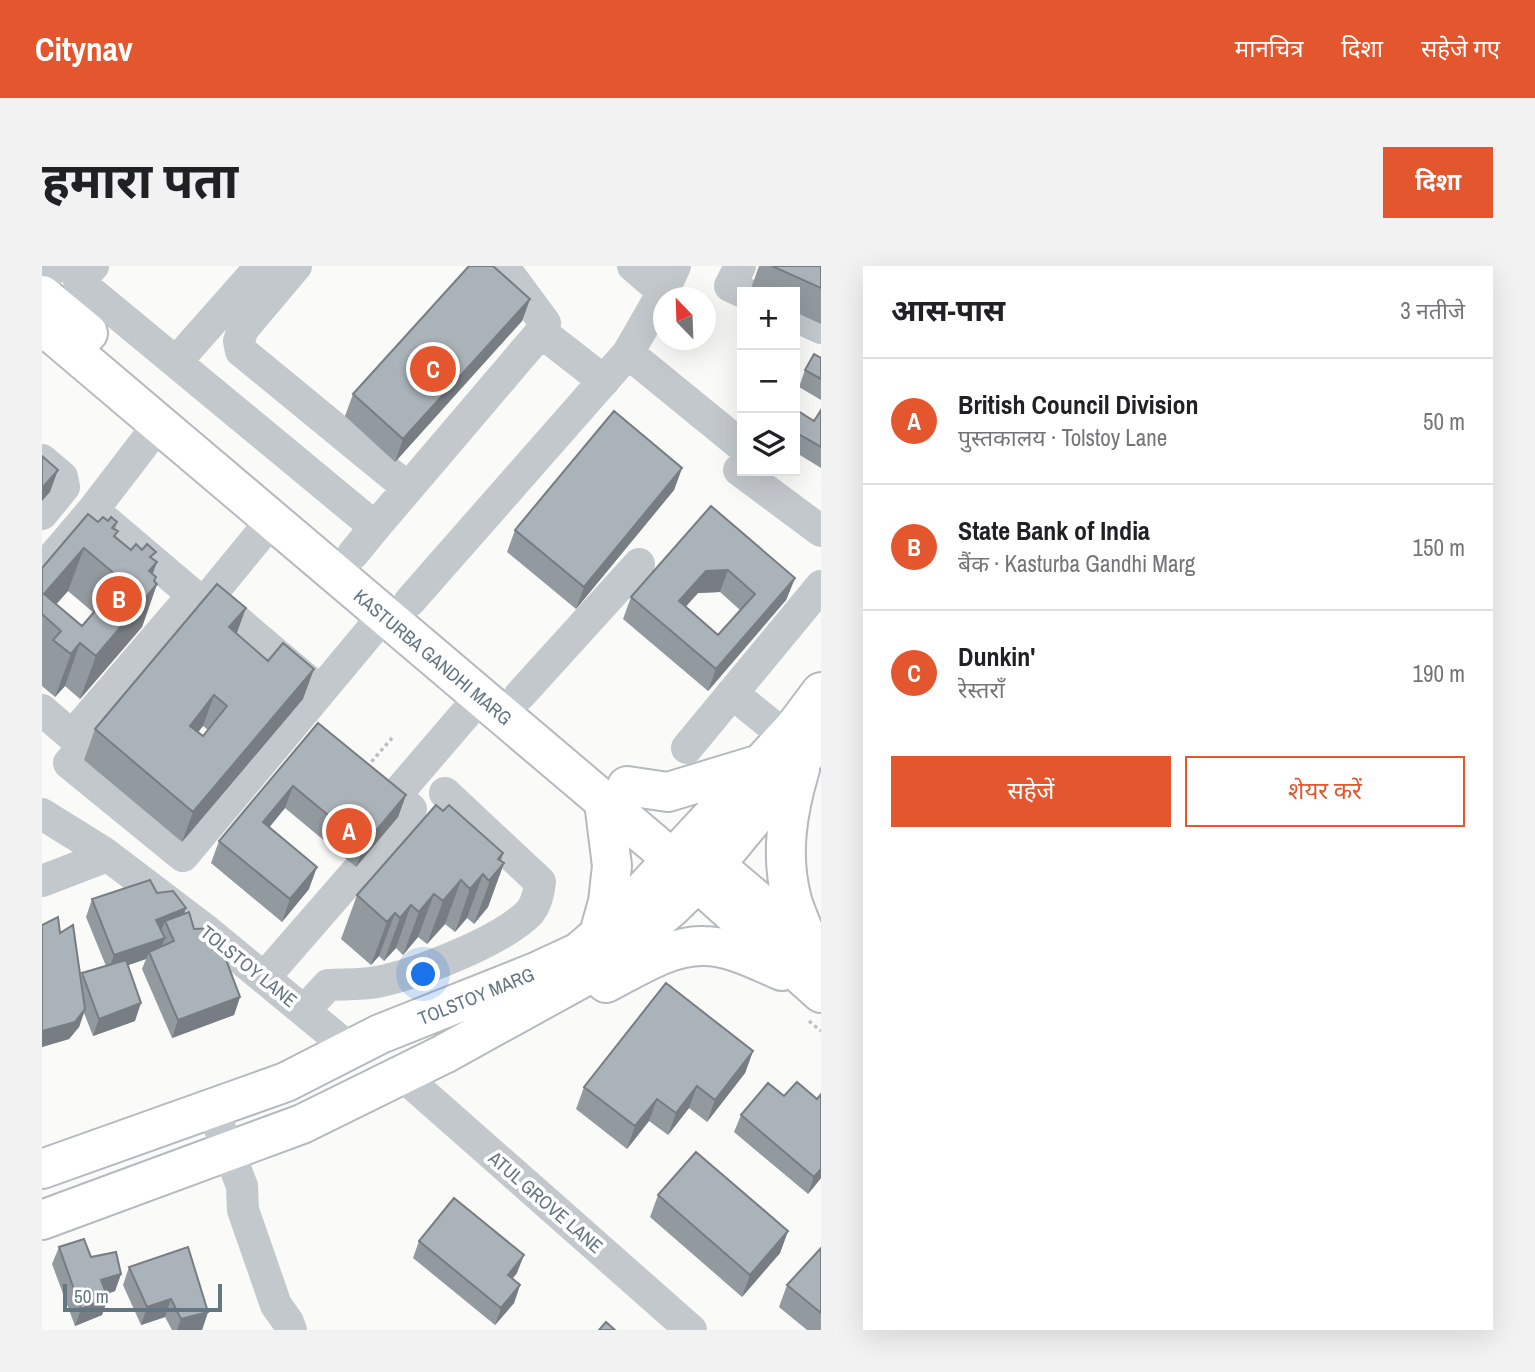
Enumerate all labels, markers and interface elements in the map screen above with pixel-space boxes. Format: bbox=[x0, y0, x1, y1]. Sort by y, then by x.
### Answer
text: Citynav bbox=[35, 27, 133, 71]
text: मानचित्र bbox=[1235, 32, 1303, 64]
text: दिशा bbox=[1341, 32, 1383, 64]
text: सहेजे गए bbox=[1421, 32, 1500, 64]
text: हमारा पता bbox=[42, 147, 238, 213]
button: दिशा bbox=[1383, 147, 1493, 218]
north arrow bbox=[653, 287, 716, 350]
map controls bbox=[737, 287, 800, 476]
button: + bbox=[737, 287, 800, 350]
text: आस-पास bbox=[891, 290, 1005, 330]
text: 3 नतीजे bbox=[1400, 295, 1465, 326]
pin: C bbox=[410, 343, 456, 395]
button: − bbox=[737, 350, 800, 413]
text: British Council Division bbox=[958, 387, 1199, 422]
text: A bbox=[907, 406, 921, 437]
text: 50 m bbox=[1423, 406, 1465, 437]
button: layers bbox=[737, 413, 800, 476]
text: पुस्तकालय · Tolstoy Lane bbox=[958, 422, 1167, 453]
text: State Bank of India bbox=[958, 513, 1150, 548]
text: B bbox=[907, 532, 921, 563]
text: 150 m bbox=[1413, 532, 1465, 563]
text: बैंक · Kasturba Gandhi Marg bbox=[958, 548, 1195, 579]
pin: B bbox=[96, 573, 142, 625]
street label: KASTURBA GANDHI MARG bbox=[348, 583, 518, 731]
text: Dunkin' bbox=[958, 639, 1035, 674]
text: C bbox=[907, 658, 921, 689]
text: 190 m bbox=[1413, 658, 1465, 689]
text: रेस्तराँ bbox=[958, 674, 1005, 705]
button: सहेजें bbox=[891, 756, 1171, 827]
button: शेयर करें bbox=[1185, 756, 1465, 827]
pin: A bbox=[326, 805, 372, 857]
street label: TOLSTOY LANE bbox=[195, 919, 303, 1013]
your location bbox=[406, 957, 440, 991]
street label: TOLSTOY MARG bbox=[414, 961, 538, 1031]
street label: ATUL GROVE LANE bbox=[482, 1144, 609, 1259]
scale bar bbox=[63, 1281, 222, 1313]
text: 50 m bbox=[74, 1283, 109, 1309]

